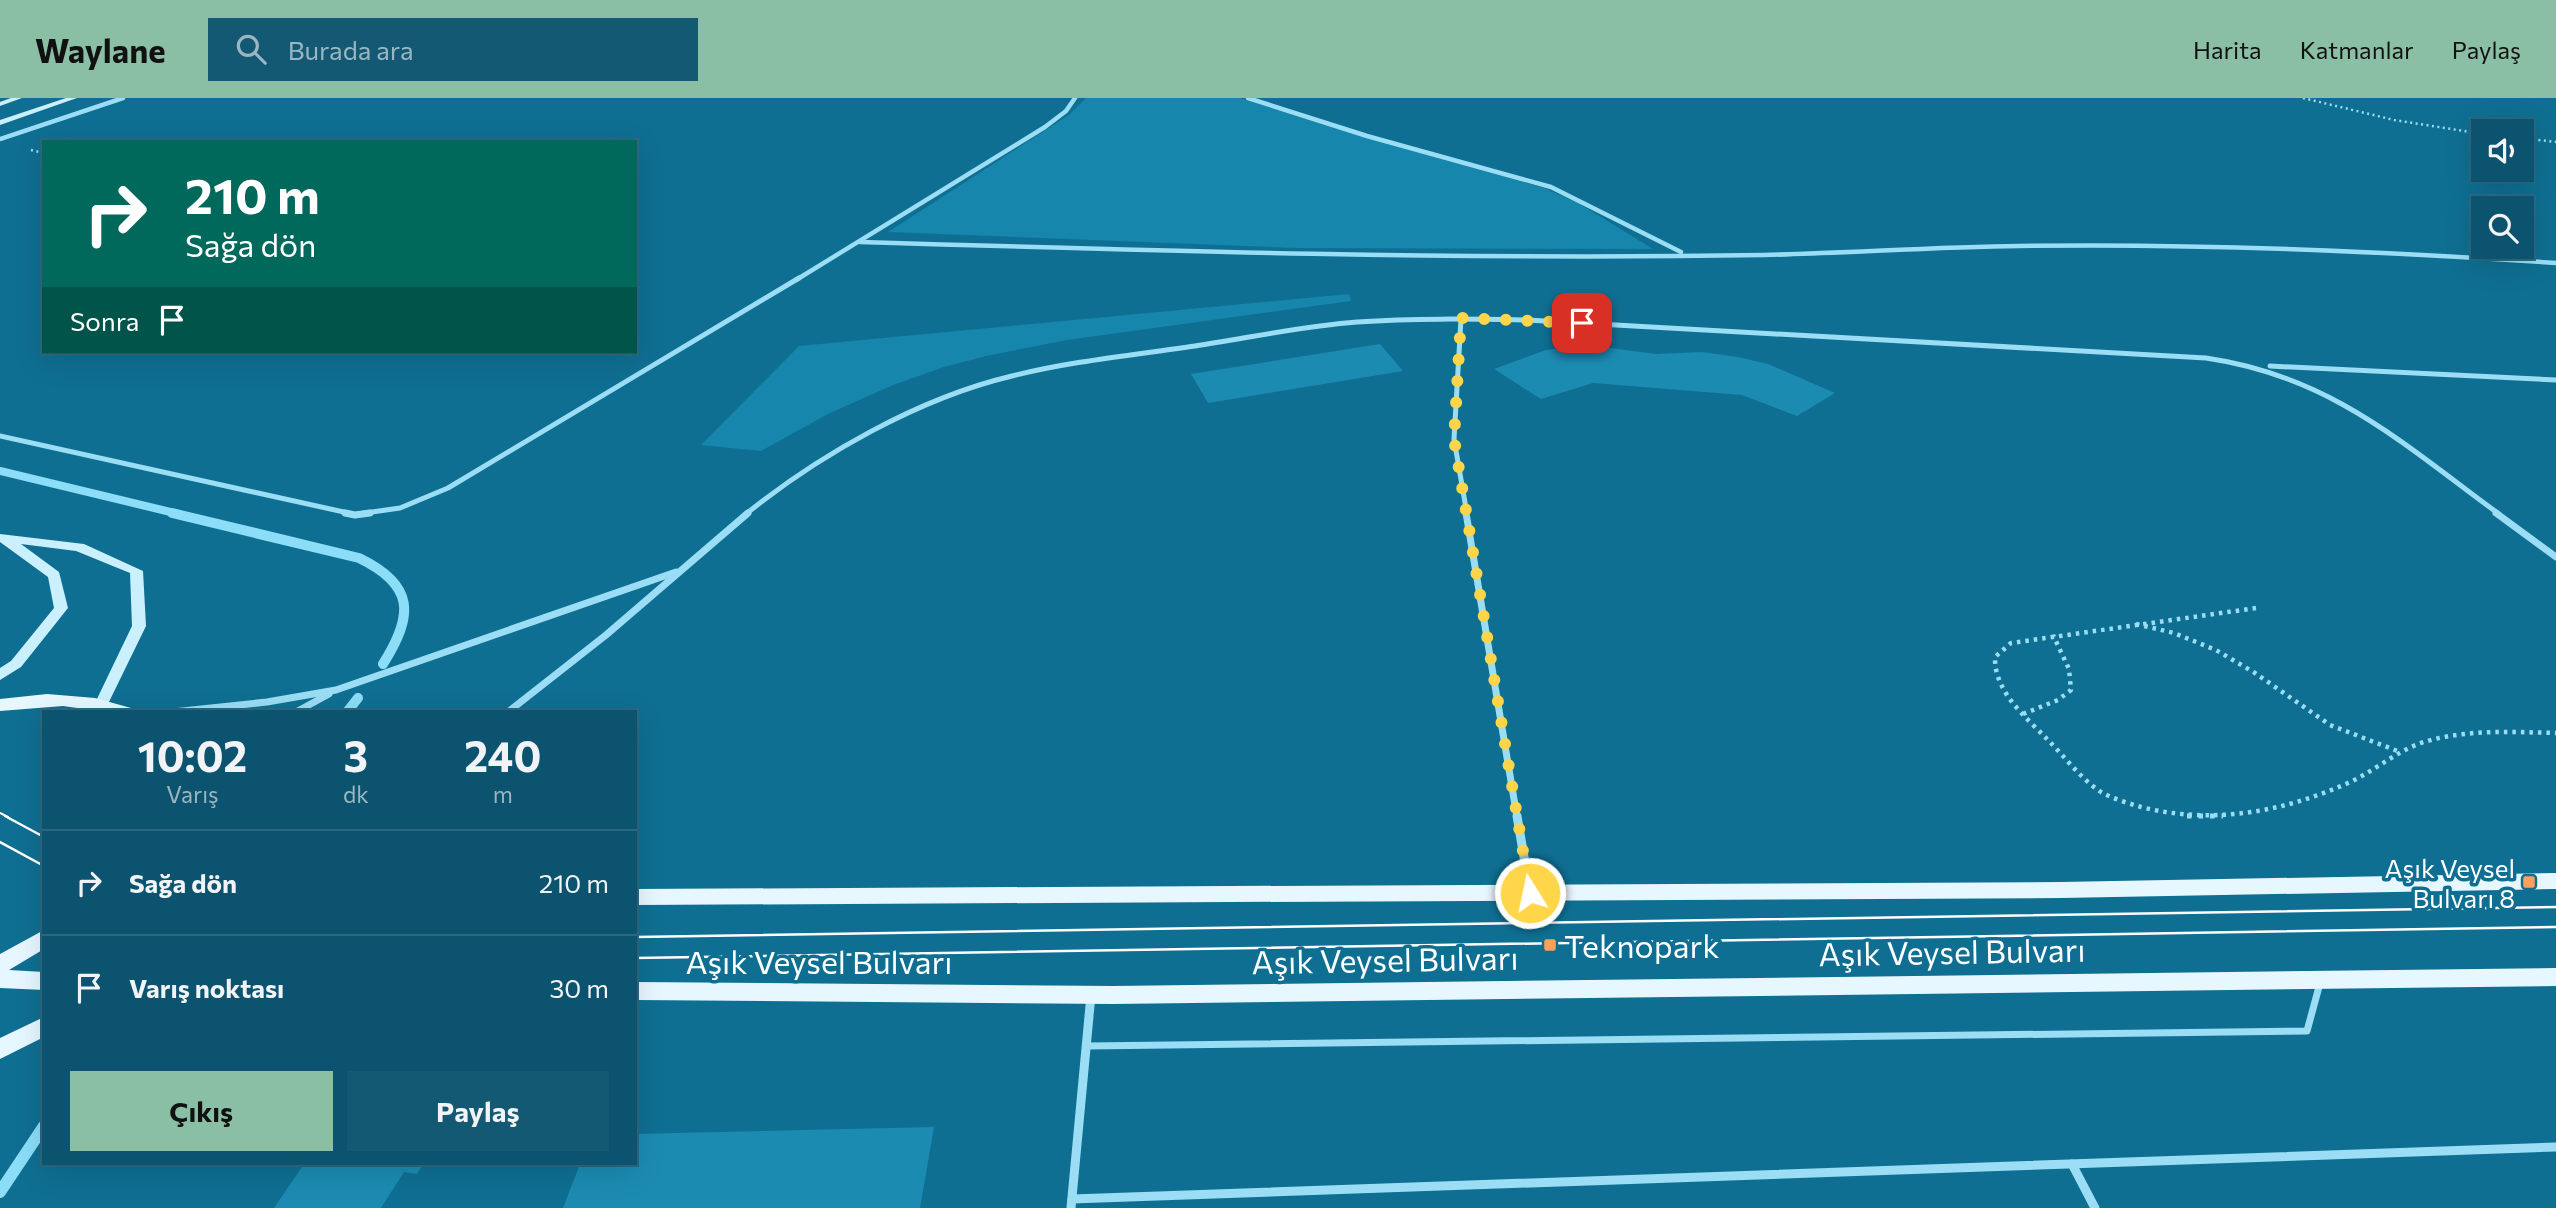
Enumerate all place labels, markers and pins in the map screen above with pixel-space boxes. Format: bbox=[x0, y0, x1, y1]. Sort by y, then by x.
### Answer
pin bbox=[1552, 293, 1612, 353]
place label: Aşık Veysel Bulvarı 8 bbox=[2385, 852, 2515, 913]
marker: Aşık Veysel Bulvarı 8 bbox=[2521, 874, 2537, 890]
place label: Teknopark bbox=[1564, 925, 1720, 965]
marker: Teknopark bbox=[1542, 937, 1558, 953]

